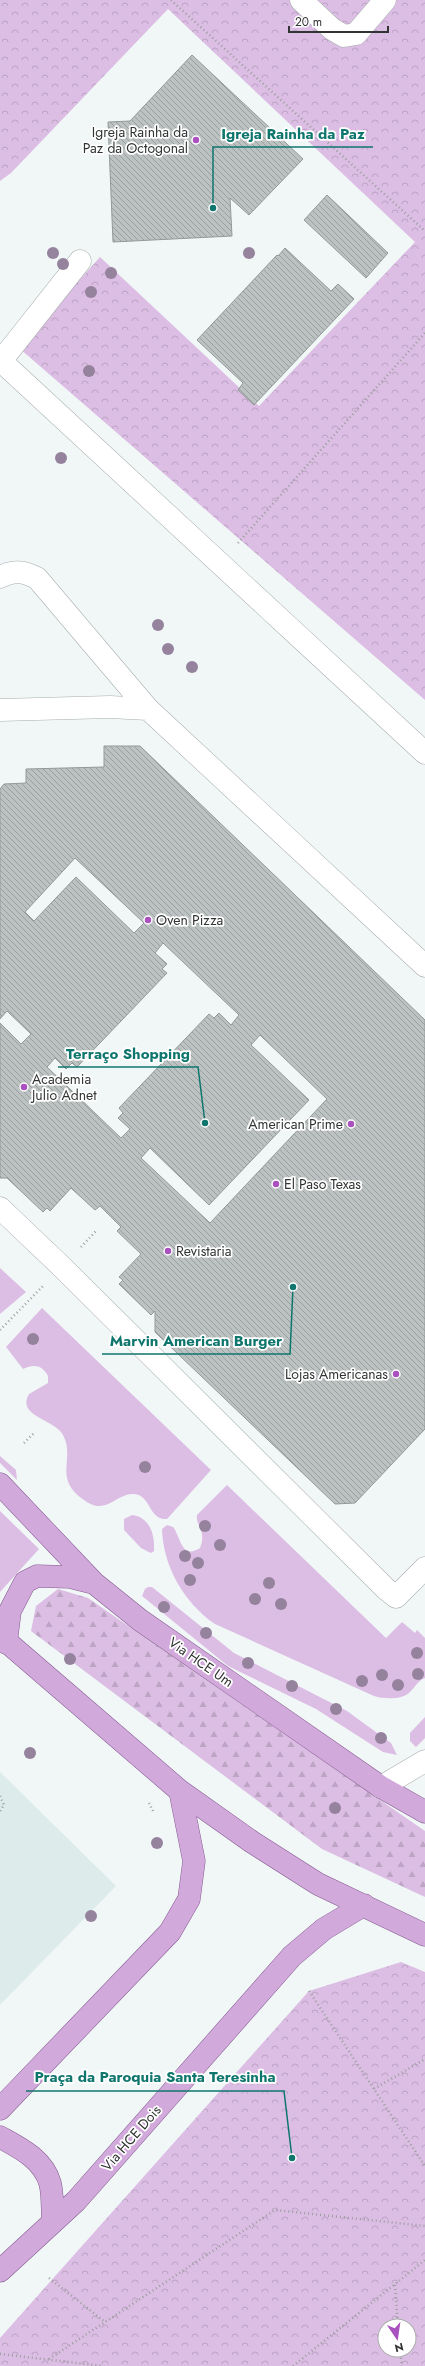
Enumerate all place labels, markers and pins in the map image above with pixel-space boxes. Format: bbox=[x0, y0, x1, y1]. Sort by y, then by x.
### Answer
callout: Igreja Rainha da Paz bbox=[213, 120, 373, 147]
place label: Igreja Rainha da Paz da Octogonal bbox=[83, 122, 188, 158]
marker: Igreja Rainha da Paz da Octogonal bbox=[191, 135, 201, 145]
place label: Oven Pizza bbox=[156, 910, 223, 930]
marker: Oven Pizza bbox=[143, 915, 153, 925]
callout: Terraço Shopping bbox=[58, 1040, 198, 1067]
place label: Academia Julio Adnet bbox=[30, 1069, 97, 1105]
marker: Academia Julio Adnet bbox=[19, 1082, 29, 1092]
place label: American Prime bbox=[248, 1114, 343, 1134]
marker: American Prime bbox=[346, 1119, 356, 1129]
place label: El Paso Texas bbox=[284, 1174, 361, 1194]
marker: El Paso Texas bbox=[271, 1179, 281, 1189]
place label: Revistaria bbox=[176, 1241, 232, 1261]
marker: Revistaria bbox=[163, 1246, 173, 1256]
callout: Marvin American Burger bbox=[102, 1327, 290, 1354]
place label: Lojas Americanas bbox=[285, 1364, 388, 1384]
marker: Lojas Americanas bbox=[391, 1369, 401, 1379]
callout: Praça da Paroquia Santa Teresinha bbox=[26, 2064, 284, 2091]

